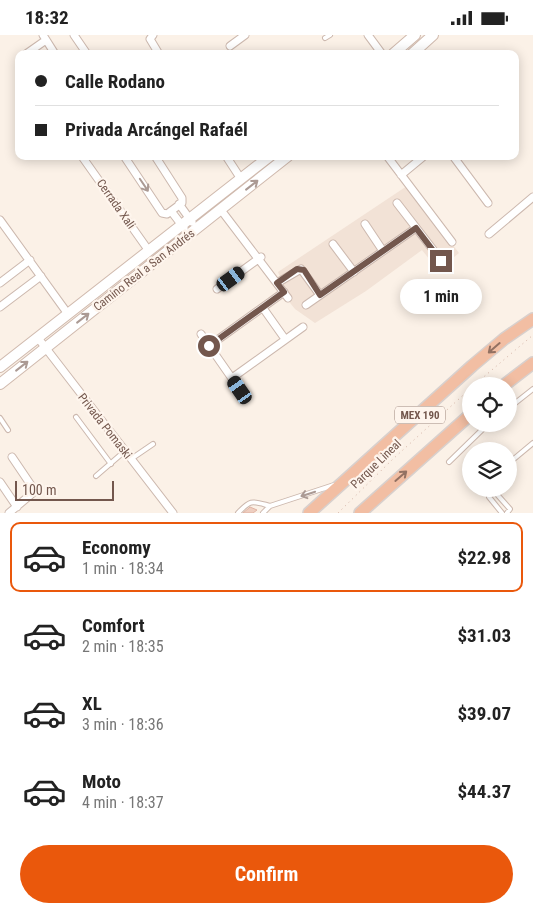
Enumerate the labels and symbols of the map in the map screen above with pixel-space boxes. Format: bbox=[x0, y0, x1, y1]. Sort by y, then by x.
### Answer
street label: Cerrada Xali bbox=[94, 176, 138, 232]
one-way arrow bbox=[139, 178, 149, 192]
one-way arrow bbox=[245, 180, 258, 191]
street label: Camino Real a San Andrés bbox=[91, 226, 197, 314]
route end bbox=[430, 250, 452, 272]
car bbox=[214, 264, 247, 294]
callout: 1 min bbox=[400, 279, 482, 313]
one-way arrow bbox=[76, 313, 89, 324]
route start bbox=[198, 335, 220, 357]
one-way arrow bbox=[487, 342, 500, 353]
one-way arrow bbox=[15, 361, 29, 371]
car bbox=[225, 373, 254, 407]
street label: Privada Pomaski bbox=[75, 390, 135, 462]
road number: MEX 190 bbox=[395, 407, 445, 423]
street label: Parque Lineal bbox=[348, 437, 404, 491]
one-way arrow bbox=[395, 471, 408, 482]
scale bar bbox=[15, 478, 114, 501]
one-way arrow bbox=[300, 490, 316, 499]

